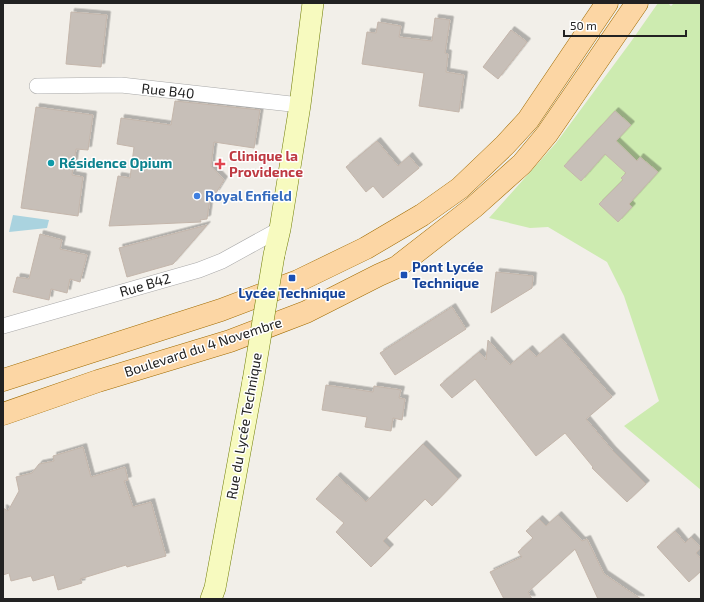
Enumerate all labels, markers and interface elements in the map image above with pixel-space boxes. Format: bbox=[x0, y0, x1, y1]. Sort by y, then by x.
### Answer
scale bar bbox=[564, 12, 686, 38]
text: 50 m bbox=[570, 18, 597, 32]
street label: Rue B40 bbox=[141, 79, 195, 102]
place label: Clinique la Providence bbox=[229, 147, 303, 180]
place label: Résidence Opium bbox=[59, 154, 172, 171]
marker: Résidence Opium bbox=[46, 158, 56, 168]
marker: Clinique la Providence bbox=[214, 158, 226, 170]
place label: Royal Enfield bbox=[205, 187, 292, 204]
marker: Royal Enfield bbox=[192, 191, 202, 201]
place label: Pont Lycée Technique bbox=[412, 258, 483, 291]
street label: Rue B42 bbox=[117, 269, 173, 300]
marker: Pont Lycée Technique bbox=[399, 270, 409, 280]
marker: Lycée Technique bbox=[287, 273, 297, 283]
place label: Lycée Technique bbox=[238, 284, 346, 301]
street label: Boulevard du 4 Novembre bbox=[122, 313, 284, 380]
street label: Rue du Lycée Technique bbox=[222, 351, 265, 501]

